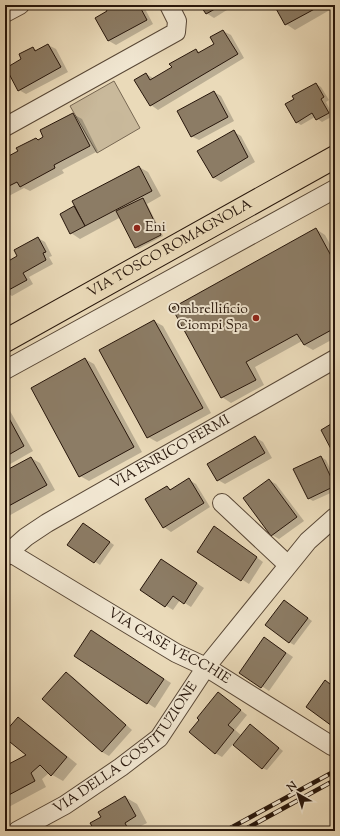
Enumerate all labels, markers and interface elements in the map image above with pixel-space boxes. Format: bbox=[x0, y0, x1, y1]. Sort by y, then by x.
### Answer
street label: VIA TOSCO ROMAGNOLA bbox=[84, 195, 257, 303]
place label: Eni bbox=[145, 218, 166, 238]
marker: Eni bbox=[132, 223, 142, 233]
place label: Ombrellificio Ciompi Spa bbox=[168, 300, 249, 336]
marker: Ombrellificio Ciompi Spa bbox=[251, 313, 261, 323]
street label: VIA ENRICO FERMI bbox=[107, 410, 234, 495]
street label: VIA CASE VECCHIE bbox=[103, 604, 234, 690]
street label: VIA DELLA COSTITUZIONE bbox=[50, 678, 204, 819]
north arrow bbox=[278, 774, 318, 814]
text: N bbox=[283, 778, 301, 797]

